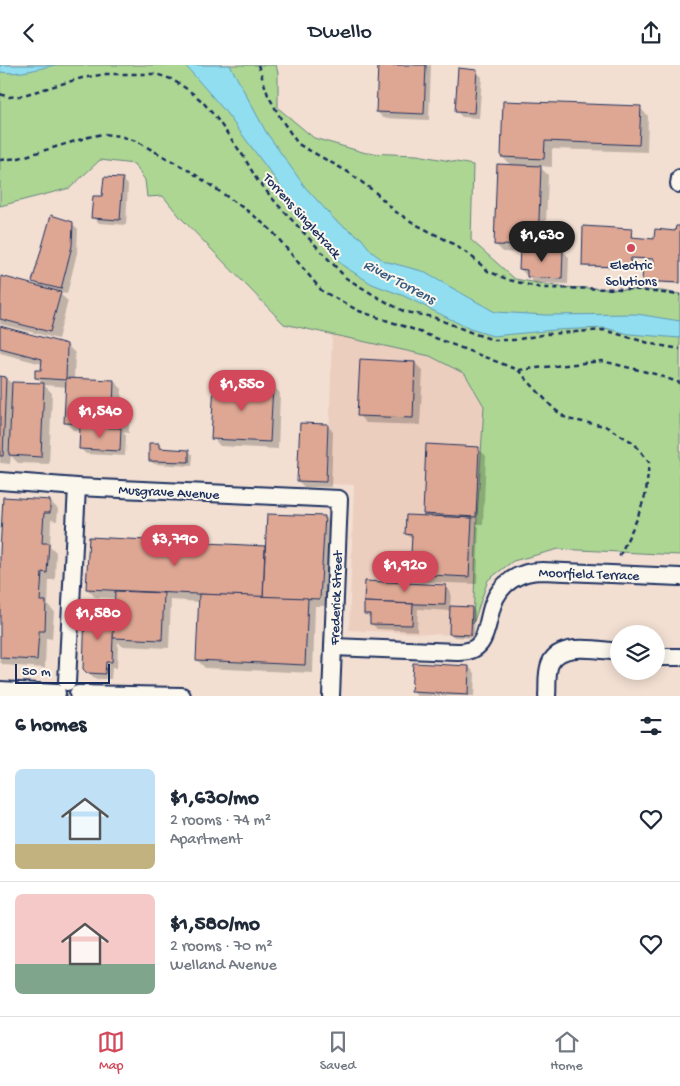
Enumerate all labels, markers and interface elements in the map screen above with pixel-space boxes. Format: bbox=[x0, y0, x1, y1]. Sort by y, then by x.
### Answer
icon: back bbox=[15, 19, 43, 47]
icon: share bbox=[637, 19, 665, 47]
text: Dwello bbox=[308, 20, 372, 46]
street label: Torrens Singletrack bbox=[258, 170, 345, 264]
pin: $1,630 bbox=[501, 221, 583, 263]
text: $1,630 bbox=[520, 227, 564, 246]
marker: Electric Solutions bbox=[625, 242, 637, 254]
water label: River Torrens bbox=[360, 256, 439, 310]
place label: Electric Solutions bbox=[605, 258, 657, 291]
pin: $1,550 bbox=[201, 369, 283, 412]
text: $1,550 bbox=[220, 376, 264, 395]
pin: $1,540 bbox=[59, 397, 141, 439]
text: $1,540 bbox=[78, 403, 122, 422]
street label: Musgrave Avenue bbox=[118, 482, 220, 505]
pin: $3,790 bbox=[134, 525, 216, 567]
text: $3,790 bbox=[152, 531, 198, 550]
street label: Frederick Street bbox=[327, 549, 348, 647]
pin: $1,920 bbox=[364, 551, 446, 593]
text: $1,920 bbox=[383, 557, 427, 576]
street label: Moorfield Terrace bbox=[538, 565, 640, 586]
pin: $1,580 bbox=[57, 599, 139, 641]
text: $1,580 bbox=[76, 605, 120, 624]
map controls bbox=[610, 625, 665, 680]
button: layers bbox=[610, 625, 665, 680]
scale bar bbox=[15, 661, 110, 684]
text: 50 m bbox=[22, 664, 51, 681]
icon: filters bbox=[637, 712, 665, 740]
text: 6 homes bbox=[15, 714, 86, 739]
text: $1,630/mo bbox=[170, 787, 259, 812]
icon: home bbox=[55, 789, 115, 849]
icon: heart bbox=[637, 805, 665, 833]
text: 2 rooms · 74 m² bbox=[170, 812, 271, 831]
text: Apartment bbox=[170, 831, 242, 850]
text: $1,580/mo bbox=[170, 913, 260, 938]
icon: home bbox=[55, 914, 115, 974]
icon: heart bbox=[637, 930, 665, 958]
text: 2 rooms · 70 m² bbox=[170, 938, 273, 957]
text: Welland Avenue bbox=[170, 957, 277, 976]
tab: Map bbox=[97, 1028, 125, 1075]
tab: Saved bbox=[320, 1028, 356, 1075]
tab: Home bbox=[550, 1028, 583, 1075]

